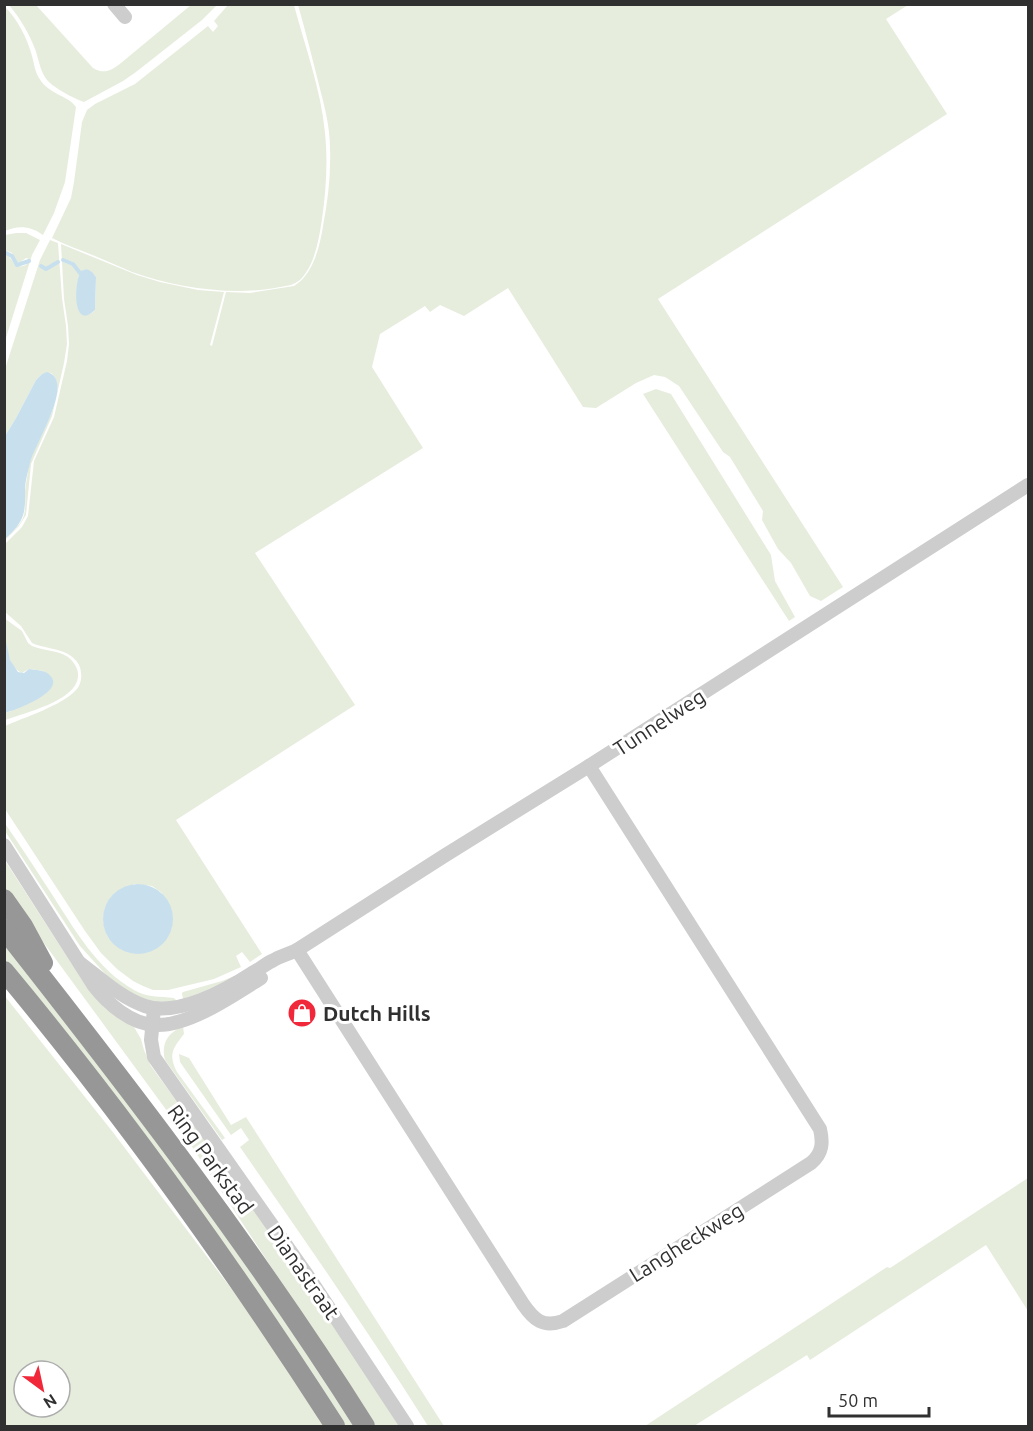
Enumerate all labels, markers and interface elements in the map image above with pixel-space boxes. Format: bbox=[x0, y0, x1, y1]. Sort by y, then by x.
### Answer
street label: Tunnelweg bbox=[609, 684, 709, 760]
shop icon: Dutch Hills bbox=[286, 997, 318, 1029]
place label: Dutch Hills bbox=[323, 1001, 431, 1025]
street label: Ring Parkstad bbox=[163, 1100, 259, 1218]
street label: Langheckweg bbox=[625, 1198, 747, 1286]
street label: Dianastraat bbox=[263, 1221, 345, 1323]
north arrow bbox=[12, 1359, 72, 1419]
scale bar bbox=[829, 1380, 930, 1418]
text: 50 m bbox=[838, 1390, 878, 1410]
text: N bbox=[40, 1391, 60, 1412]

